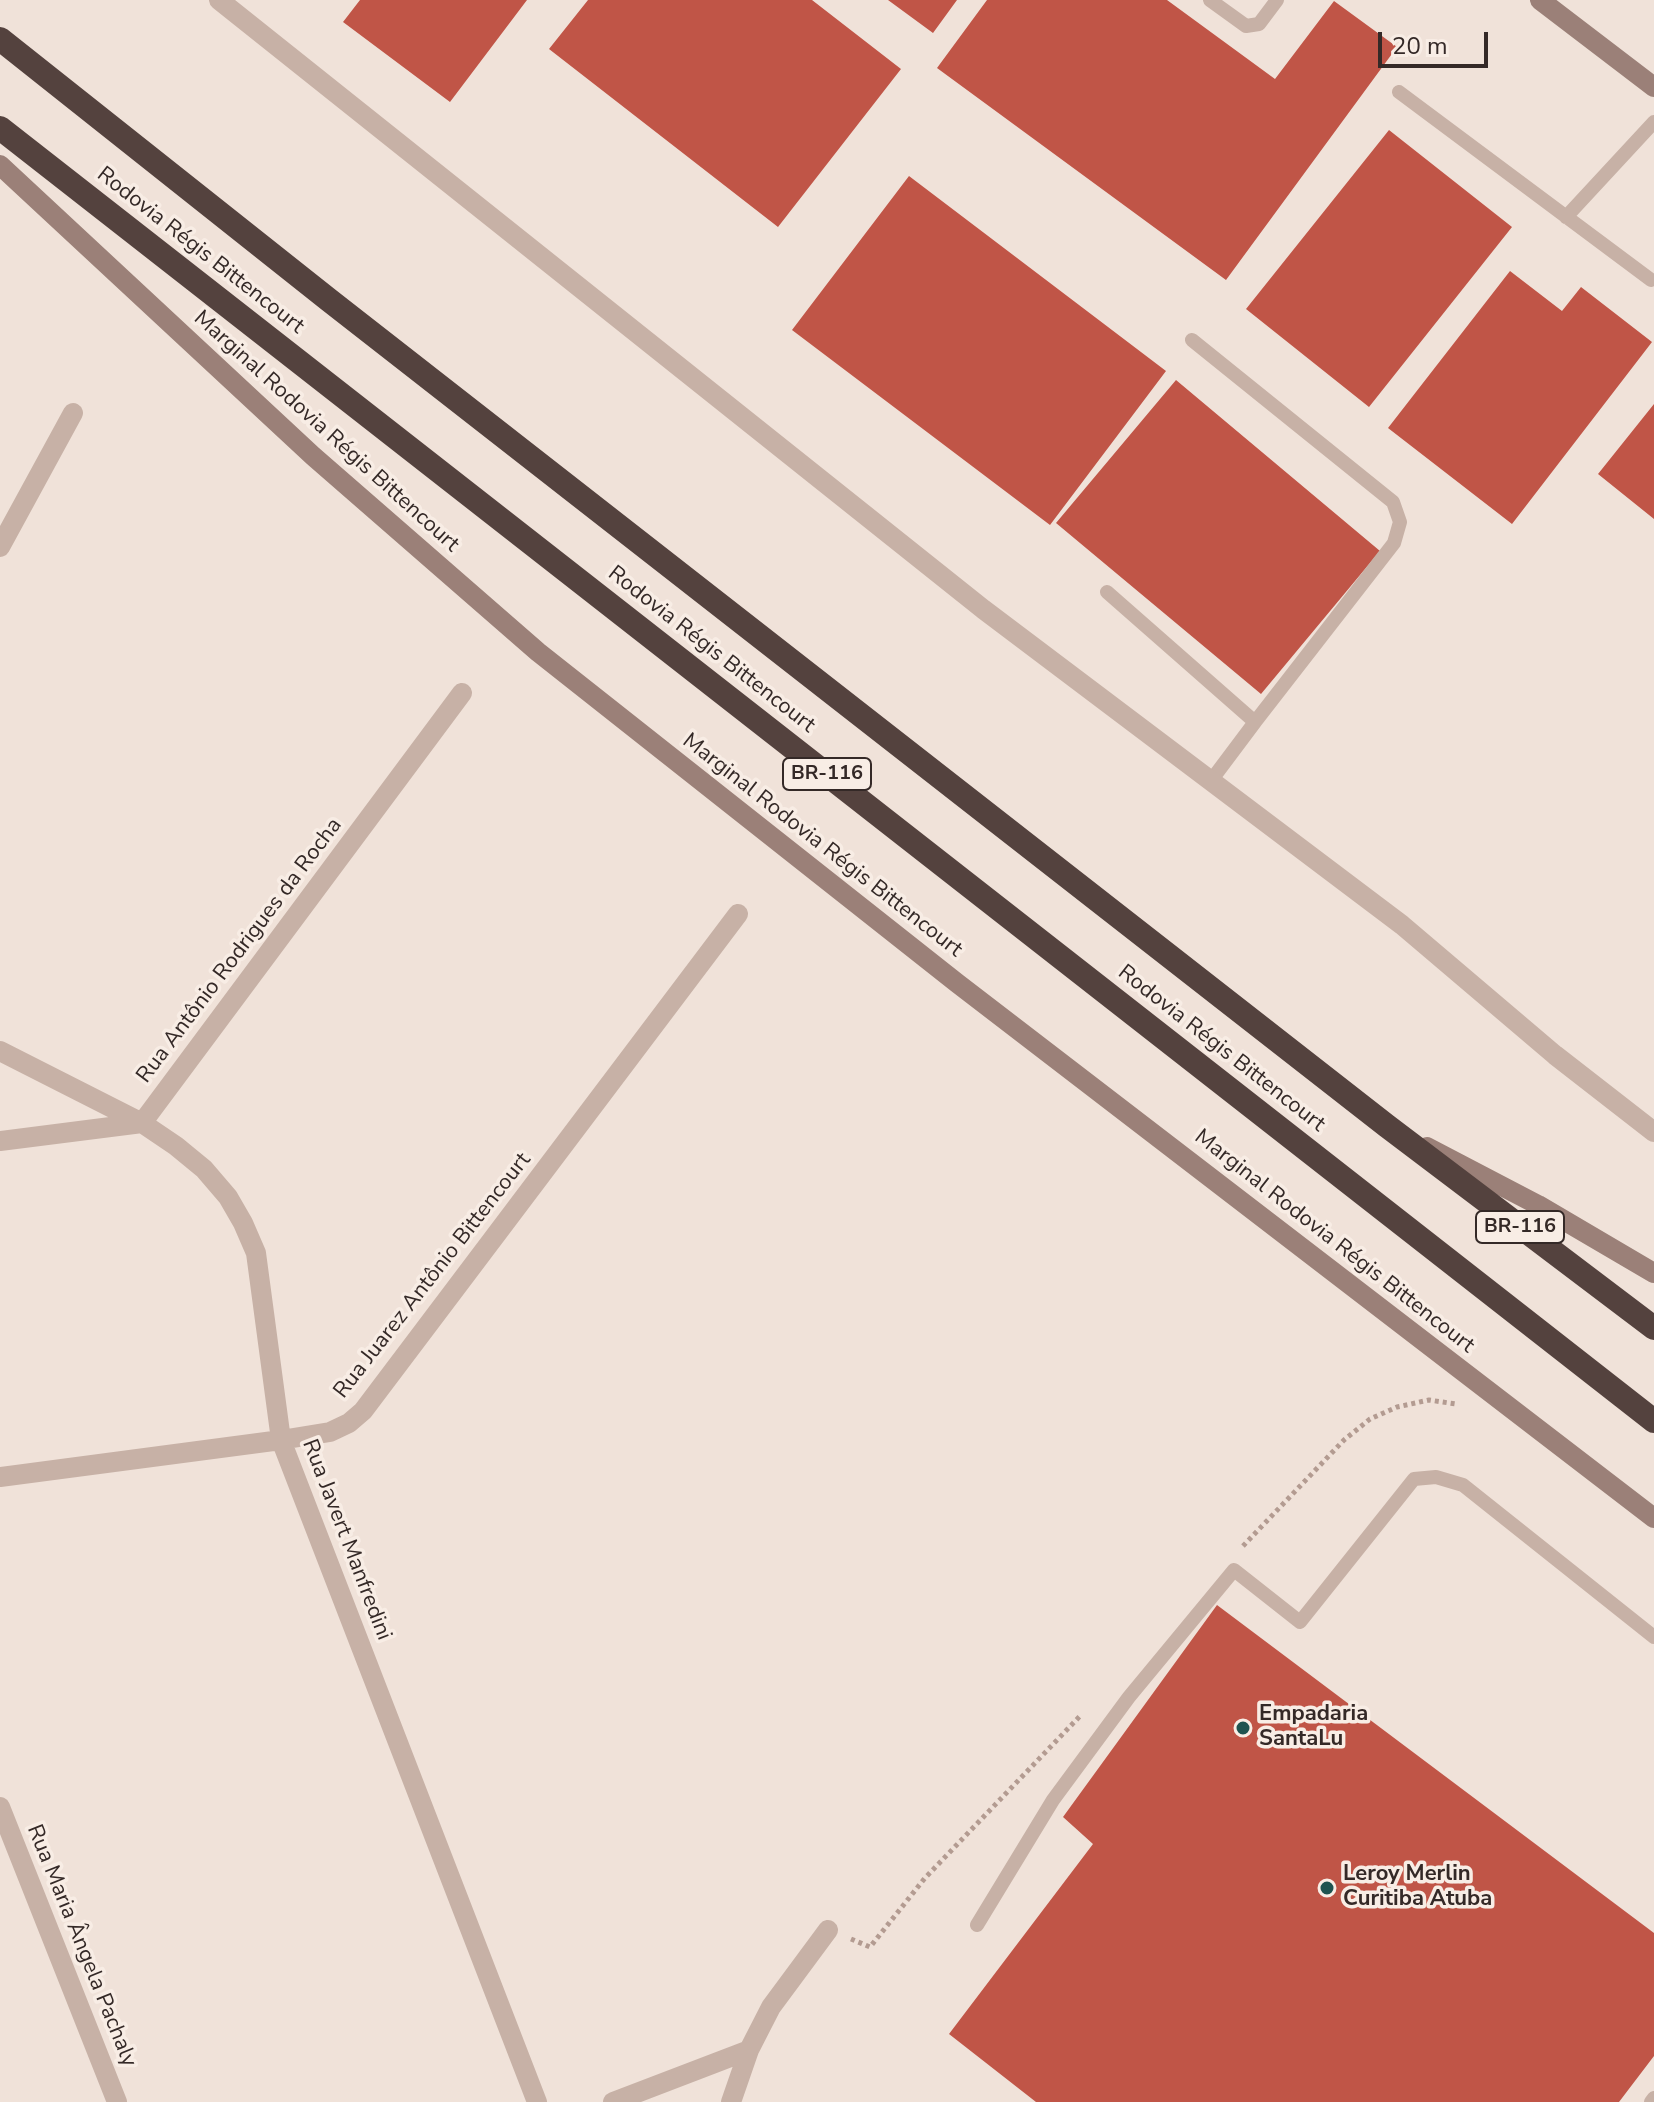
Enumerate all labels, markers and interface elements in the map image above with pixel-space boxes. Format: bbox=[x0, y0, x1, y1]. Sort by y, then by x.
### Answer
scale bar bbox=[1382, 16, 1492, 66]
text: 20 m bbox=[1392, 30, 1448, 62]
street label: Rodovia Régis Bittencourt bbox=[91, 162, 309, 340]
street label: Marginal Rodovia Régis Bittencourt bbox=[188, 306, 464, 558]
street label: Rodovia Régis Bittencourt bbox=[602, 561, 820, 739]
street label: Marginal Rodovia Régis Bittencourt bbox=[677, 728, 967, 964]
road number: BR-116 bbox=[783, 758, 871, 790]
street label: Rua Antônio Rodrigues da Rocha bbox=[132, 813, 348, 1089]
street label: Rodovia Régis Bittencourt bbox=[1112, 960, 1330, 1138]
street label: Marginal Rodovia Régis Bittencourt bbox=[1189, 1124, 1479, 1360]
street label: Rua Juarez Antônio Bittencourt bbox=[329, 1148, 537, 1404]
road number: BR-116 bbox=[1476, 1211, 1564, 1243]
street label: Rua Javert Manfredini bbox=[296, 1436, 396, 1644]
place label: Empadaria SantaLu bbox=[1259, 1702, 1368, 1754]
marker: Empadaria SantaLu bbox=[1234, 1719, 1252, 1737]
street label: Rua Maria Ângela Pachaly bbox=[20, 1821, 142, 2071]
place label: Leroy Merlin Curitiba Atuba bbox=[1343, 1862, 1492, 1914]
marker: Leroy Merlin Curitiba Atuba bbox=[1318, 1879, 1336, 1897]

